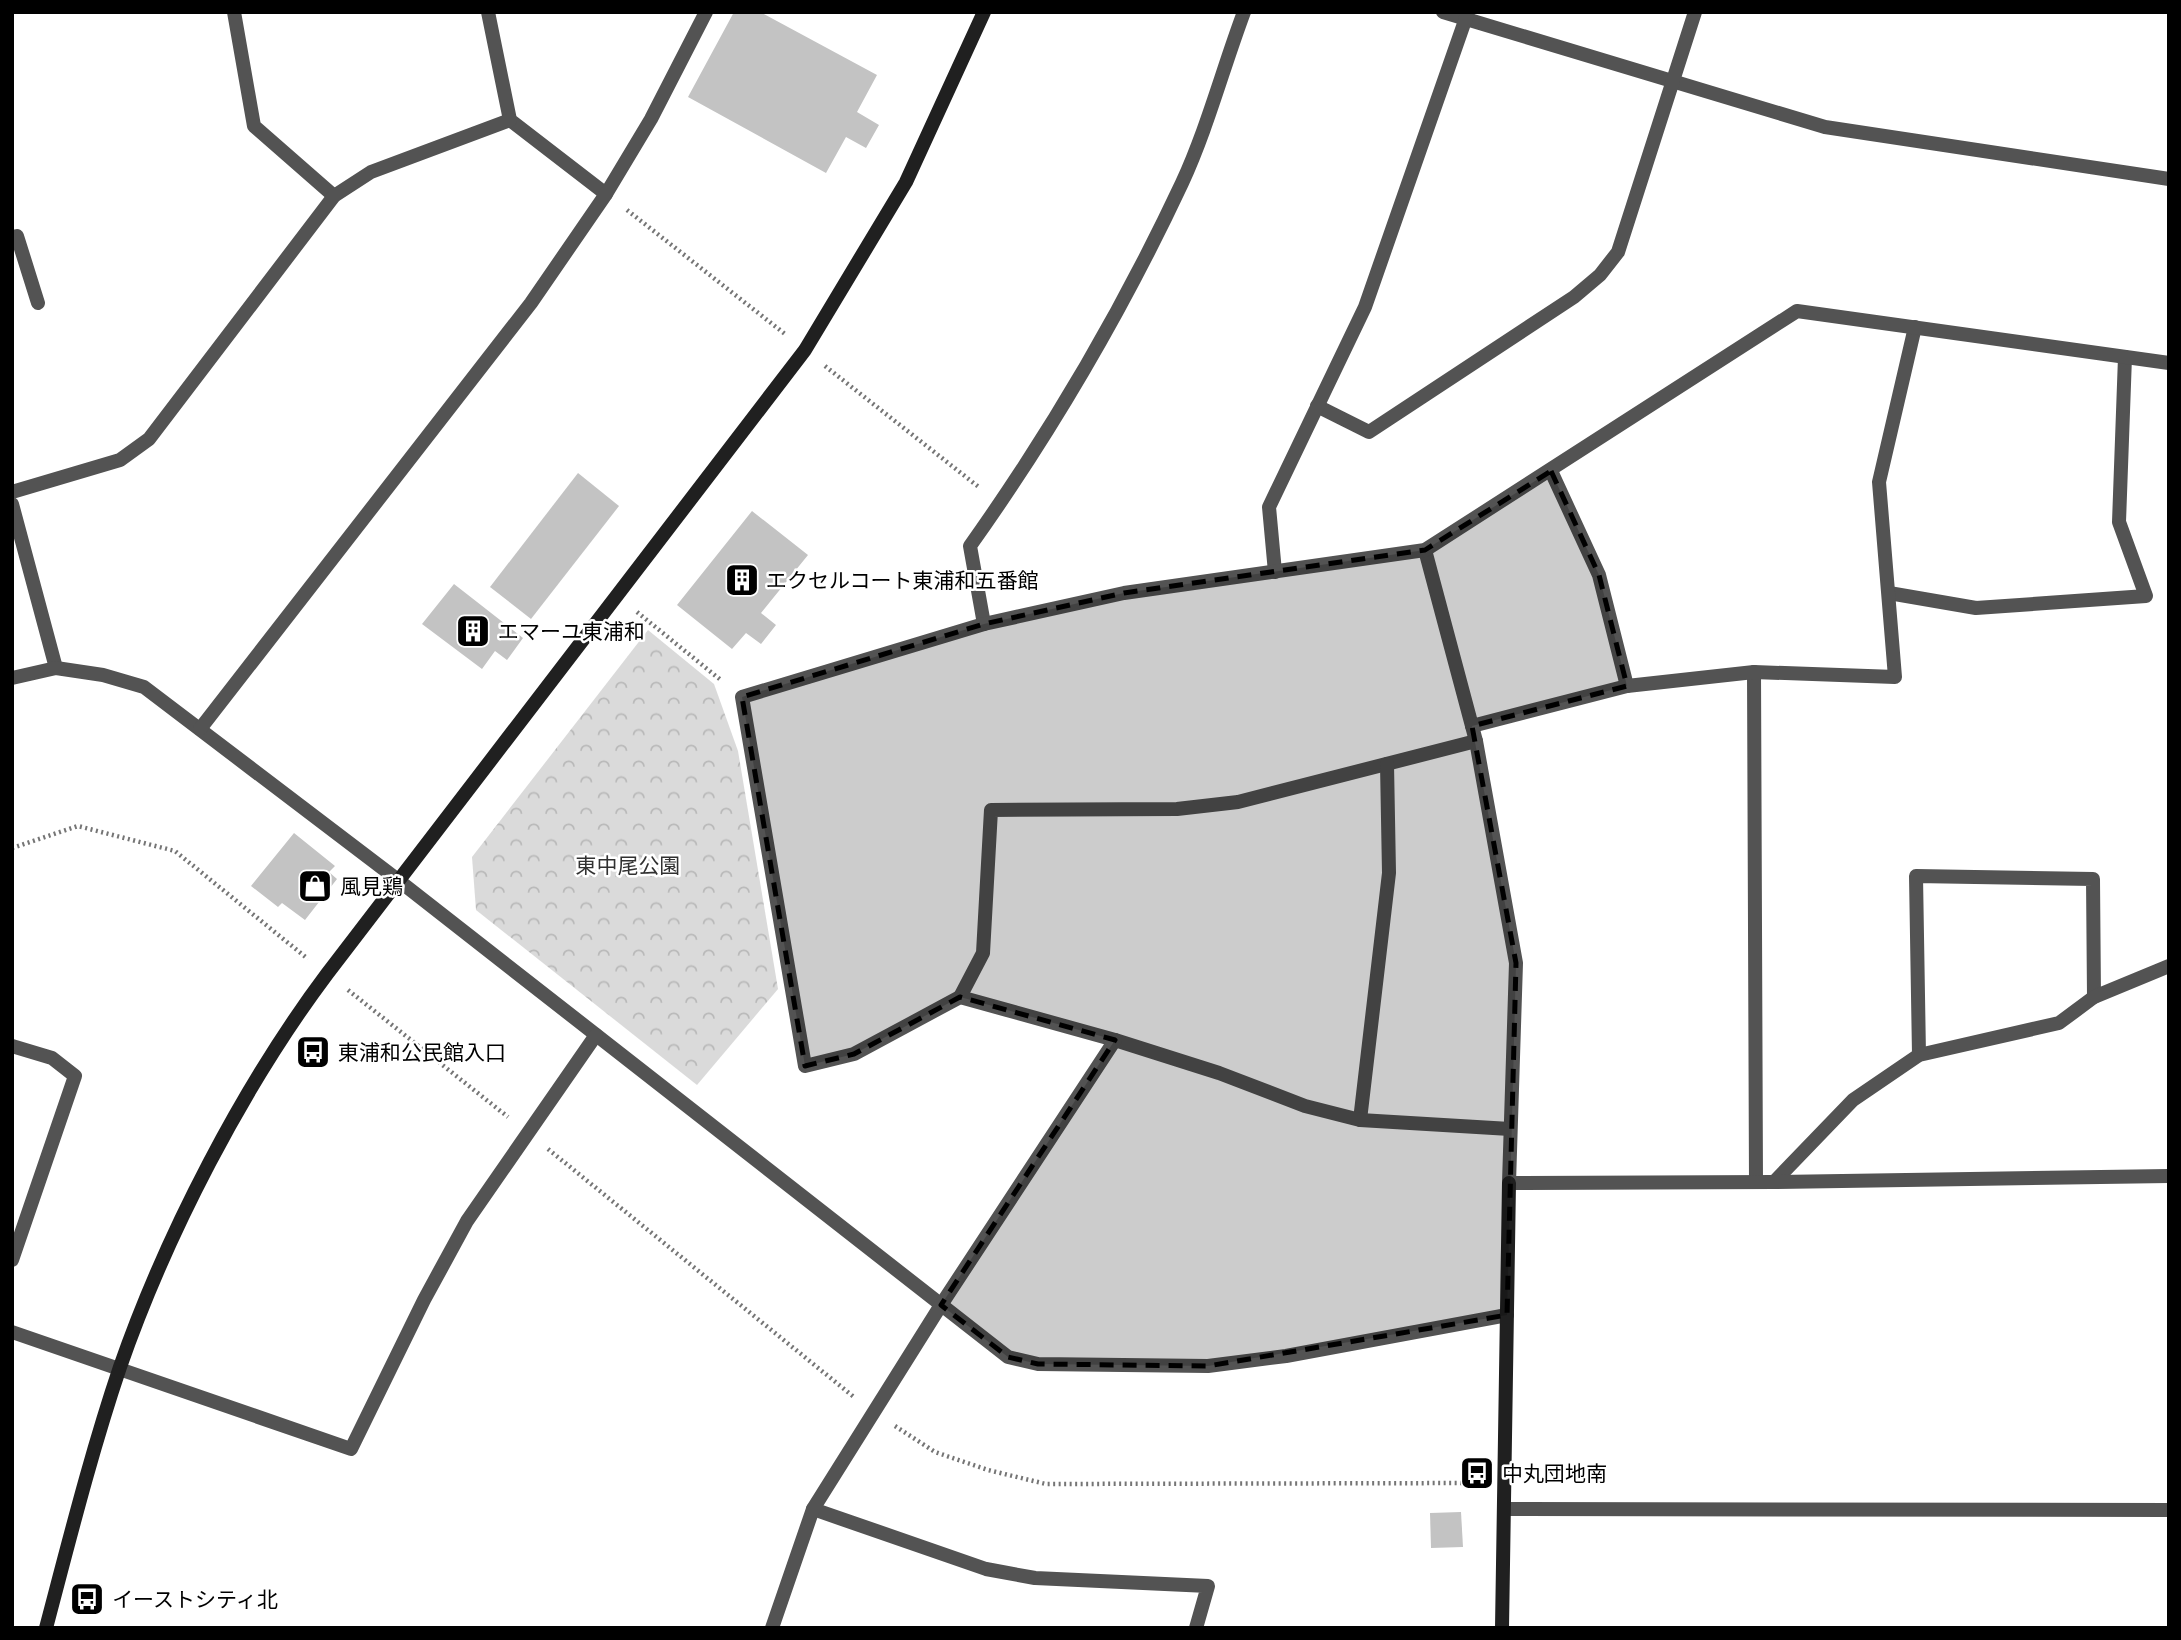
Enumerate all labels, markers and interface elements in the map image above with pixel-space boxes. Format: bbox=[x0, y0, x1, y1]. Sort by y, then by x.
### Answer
building icon: エクセルコート東浦和五番館 bbox=[723, 561, 761, 599]
place label: エクセルコート東浦和五番館 bbox=[766, 568, 1039, 593]
building icon: エマーユ東浦和 bbox=[454, 612, 492, 650]
place label: エマーユ東浦和 bbox=[498, 619, 645, 644]
park label: 東中尾公園 bbox=[576, 853, 681, 878]
shop icon: 風見鶏 bbox=[296, 867, 334, 905]
place label: 風見鶏 bbox=[340, 874, 403, 899]
bus stop icon: 東浦和公民館入口 bbox=[294, 1033, 332, 1071]
place label: 東浦和公民館入口 bbox=[338, 1040, 506, 1065]
bus stop icon: 中丸団地南 bbox=[1458, 1454, 1496, 1492]
place label: 中丸団地南 bbox=[1502, 1461, 1607, 1486]
bus stop icon: イーストシティ北 bbox=[68, 1580, 106, 1618]
place label: イーストシティ北 bbox=[112, 1587, 278, 1612]

